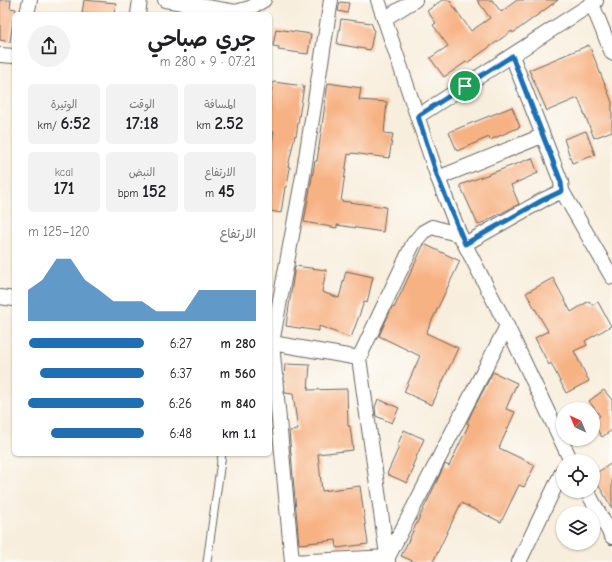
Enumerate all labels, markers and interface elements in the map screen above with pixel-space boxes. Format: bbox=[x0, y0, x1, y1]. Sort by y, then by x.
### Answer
button: share bbox=[28, 25, 70, 67]
text: جري صباحي bbox=[148, 26, 256, 52]
text: 07:21 · 9 × 280 m bbox=[160, 54, 256, 69]
pin bbox=[448, 69, 482, 103]
icon: arrive bbox=[454, 75, 476, 97]
text: الوتيرة bbox=[51, 98, 77, 111]
text: الوقت bbox=[129, 98, 155, 111]
text: المسافة bbox=[204, 98, 236, 111]
text: 6:52 bbox=[61, 114, 90, 133]
text: 17:18 bbox=[125, 114, 159, 133]
text: 2.52 bbox=[215, 114, 244, 133]
text: /km bbox=[38, 119, 61, 132]
text: km bbox=[196, 119, 215, 132]
text: kcal bbox=[55, 166, 73, 179]
text: النبض bbox=[129, 166, 155, 179]
text: الارتفاع bbox=[205, 166, 235, 179]
text: 171 bbox=[53, 179, 75, 198]
text: 152 bbox=[142, 182, 166, 201]
text: 45 bbox=[218, 182, 235, 201]
text: bpm bbox=[118, 187, 142, 200]
text: m bbox=[205, 187, 218, 200]
text: 120–125 m bbox=[28, 224, 90, 239]
text: الارتفاع bbox=[220, 226, 256, 241]
text: 6:27 bbox=[170, 336, 192, 351]
text: 280 m bbox=[220, 336, 256, 351]
text: 6:37 bbox=[170, 366, 192, 381]
text: 560 m bbox=[220, 366, 256, 381]
text: 6:26 bbox=[169, 396, 192, 411]
text: 840 m bbox=[221, 396, 256, 411]
north arrow bbox=[556, 402, 600, 446]
map controls bbox=[556, 402, 600, 550]
text: 6:48 bbox=[170, 426, 192, 441]
text: 1.1 km bbox=[222, 426, 256, 441]
button: locate bbox=[556, 454, 600, 498]
button: layers bbox=[556, 506, 600, 550]

